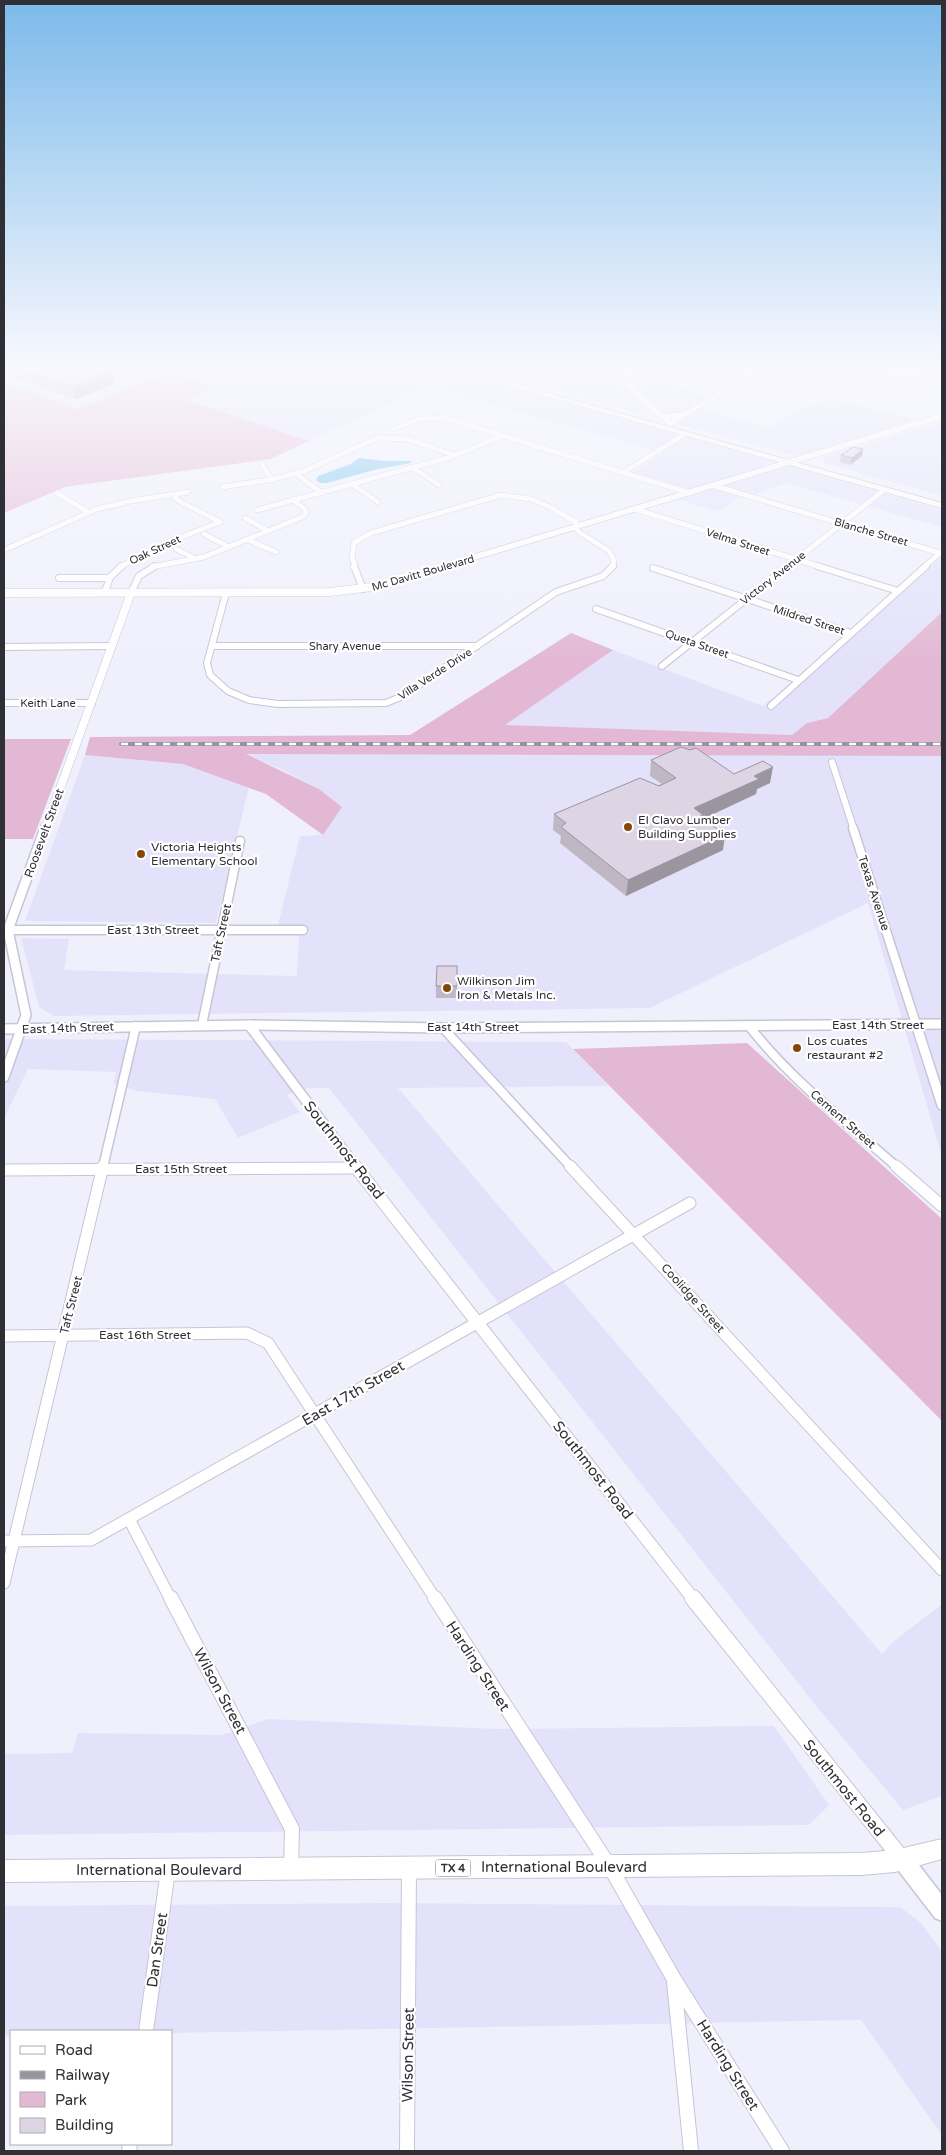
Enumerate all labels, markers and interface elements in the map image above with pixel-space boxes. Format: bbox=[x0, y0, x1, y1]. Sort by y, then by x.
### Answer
street label: Blanche Street bbox=[833, 515, 909, 549]
street label: Velma Street bbox=[704, 526, 772, 558]
street label: Oak Street bbox=[127, 532, 183, 568]
street label: Victory Avenue bbox=[738, 548, 808, 608]
street label: Mc Davitt Boulevard bbox=[370, 552, 476, 594]
street label: Mildred Street bbox=[772, 602, 846, 638]
street label: Queta Street bbox=[663, 627, 731, 661]
street label: Shary Avenue bbox=[309, 640, 381, 653]
street label: Villa Verde Drive bbox=[396, 645, 474, 703]
street label: Keith Lane bbox=[20, 697, 76, 710]
street label: Roosevelt Street bbox=[21, 786, 67, 879]
place label: El Clavo Lumber Building Supplies bbox=[638, 813, 737, 841]
marker: El Clavo Lumber Building Supplies bbox=[622, 821, 634, 833]
place label: Victoria Heights Elementary School bbox=[151, 840, 258, 868]
marker: Victoria Heights Elementary School bbox=[135, 848, 147, 860]
street label: Texas Avenue bbox=[855, 854, 893, 933]
street label: Taft Street bbox=[208, 902, 234, 964]
street label: East 13th Street bbox=[107, 923, 199, 937]
place label: Wilkinson Jim Iron & Metals Inc. bbox=[457, 974, 556, 1002]
marker: Wilkinson Jim Iron & Metals Inc. bbox=[441, 982, 453, 994]
street label: East 14th Street bbox=[832, 1018, 924, 1032]
street label: East 14th Street bbox=[22, 1019, 115, 1037]
street label: East 14th Street bbox=[427, 1020, 519, 1034]
place label: Los cuates restaurant #2 bbox=[807, 1034, 884, 1062]
marker: Los cuates restaurant #2 bbox=[791, 1042, 803, 1054]
street label: Cement Street bbox=[807, 1087, 879, 1151]
street label: Southmost Road bbox=[300, 1097, 388, 1203]
street label: East 15th Street bbox=[135, 1162, 227, 1176]
street label: Coolidge Street bbox=[658, 1261, 728, 1336]
street label: Taft Street bbox=[57, 1274, 85, 1336]
street label: East 16th Street bbox=[99, 1328, 191, 1342]
street label: East 17th Street bbox=[299, 1356, 408, 1430]
street label: Southmost Road bbox=[549, 1417, 637, 1523]
street label: Harding Street bbox=[442, 1618, 514, 1715]
street label: Wilson Street bbox=[190, 1645, 250, 1737]
street label: Southmost Road bbox=[799, 1736, 889, 1840]
street label: International Boulevard bbox=[481, 1858, 647, 1876]
road number: TX 4 bbox=[436, 1860, 470, 1876]
street label: International Boulevard bbox=[76, 1861, 242, 1879]
street label: Dan Street bbox=[143, 1911, 171, 1989]
street label: Wilson Street bbox=[398, 2007, 418, 2103]
street label: Harding Street bbox=[693, 2016, 763, 2114]
legend bbox=[10, 2030, 172, 2145]
text: Road bbox=[55, 2041, 93, 2059]
text: Railway bbox=[55, 2066, 110, 2084]
text: Park bbox=[55, 2091, 87, 2109]
text: Building bbox=[55, 2116, 114, 2134]

